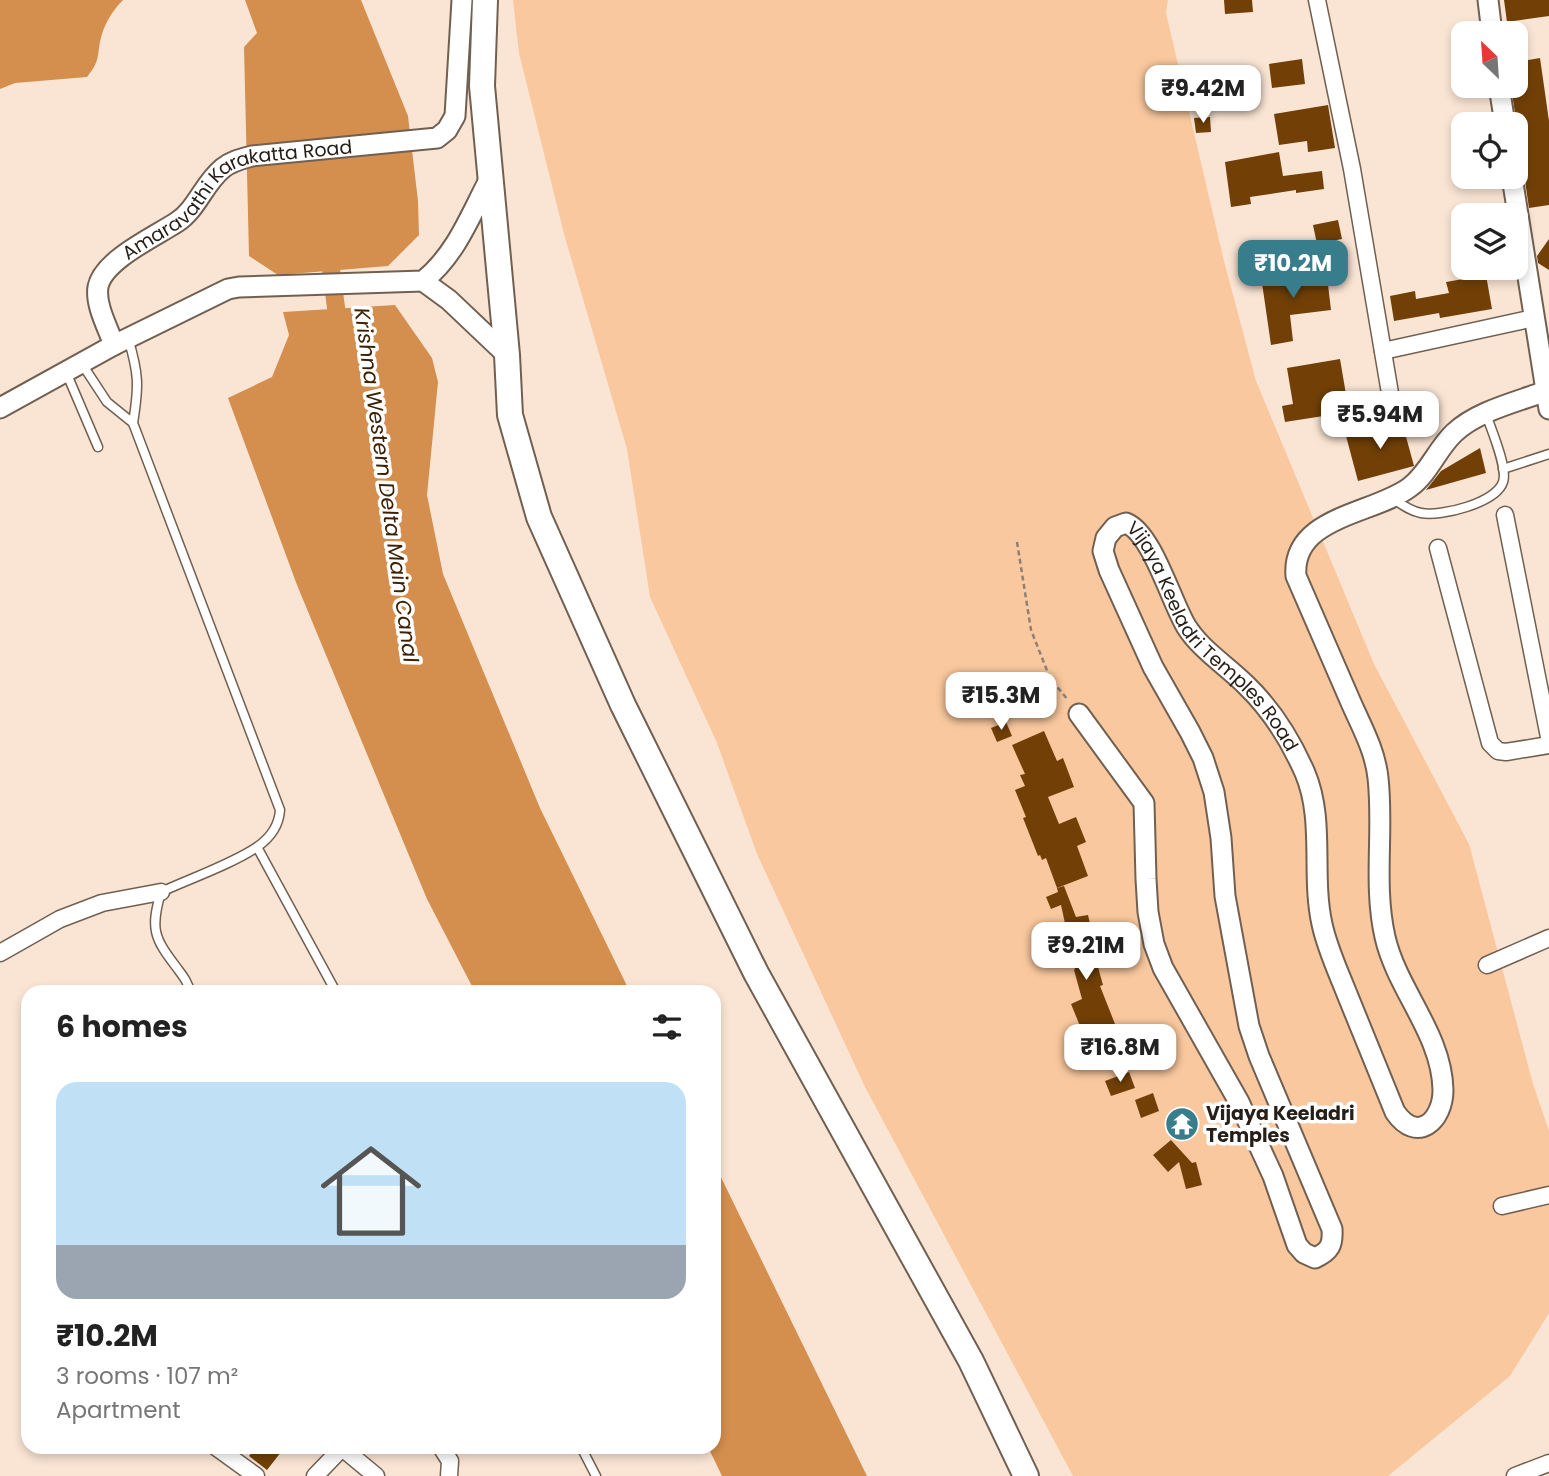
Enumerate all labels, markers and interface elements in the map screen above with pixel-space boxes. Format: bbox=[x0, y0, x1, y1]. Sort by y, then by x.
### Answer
north arrow bbox=[1451, 21, 1528, 98]
map controls bbox=[1451, 21, 1528, 280]
pin: ₹9.42M bbox=[1146, 66, 1260, 125]
text: ₹9.42M bbox=[1161, 72, 1245, 104]
button: locate bbox=[1451, 112, 1528, 189]
street label: Amaravathi Karakatta Road bbox=[117, 133, 353, 266]
button: layers bbox=[1451, 203, 1528, 280]
pin: ₹10.2M bbox=[1236, 240, 1350, 300]
text: ₹10.2M bbox=[1254, 247, 1332, 279]
water label: Krishna Western Delta Main Canal bbox=[347, 306, 426, 665]
pin: ₹5.94M bbox=[1323, 392, 1437, 451]
text: ₹5.94M bbox=[1337, 398, 1423, 430]
street label: Vijaya Keeladri Temples Road bbox=[1121, 515, 1305, 756]
pin: ₹15.3M bbox=[944, 672, 1058, 732]
text: ₹15.3M bbox=[962, 679, 1040, 711]
pin: ₹9.21M bbox=[1029, 922, 1143, 982]
text: ₹9.21M bbox=[1047, 929, 1125, 961]
text: 6 homes bbox=[56, 1005, 188, 1048]
icon: filters bbox=[648, 1008, 686, 1046]
pin: ₹16.8M bbox=[1063, 1024, 1177, 1084]
text: ₹16.8M bbox=[1080, 1031, 1160, 1063]
place label: Vijaya Keeladri Temples bbox=[1206, 1100, 1355, 1149]
temple icon: Vijaya Keeladri Temples bbox=[1163, 1105, 1201, 1143]
icon: home bbox=[308, 1128, 434, 1254]
text: ₹10.2M bbox=[56, 1314, 158, 1357]
text: 3 rooms · 107 m² bbox=[56, 1360, 238, 1392]
text: Apartment bbox=[56, 1394, 181, 1426]

